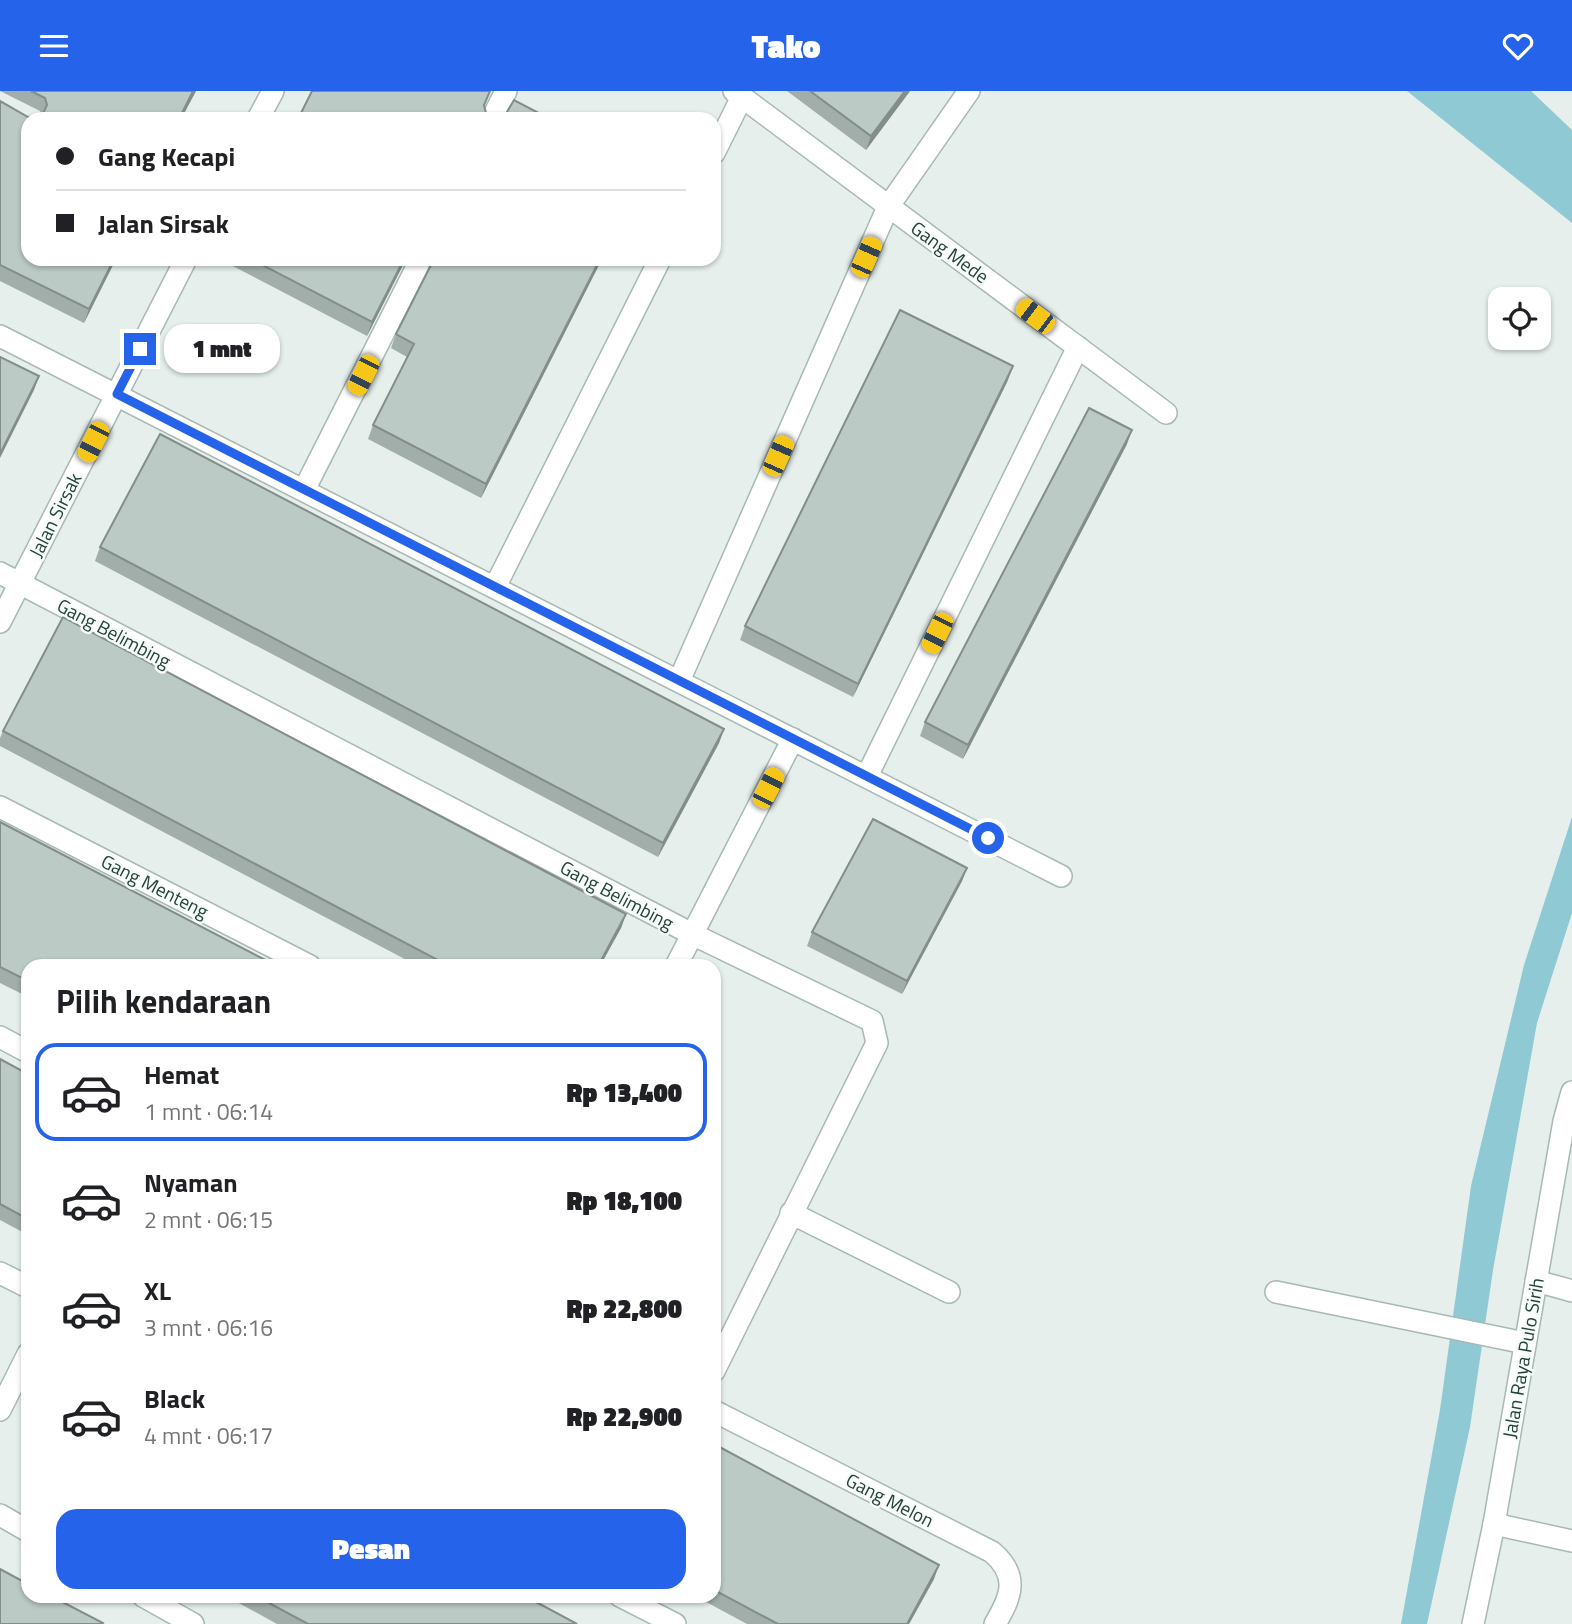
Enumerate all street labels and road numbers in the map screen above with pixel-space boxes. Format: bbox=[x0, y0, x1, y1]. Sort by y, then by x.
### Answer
street label: Gang Mede bbox=[905, 213, 995, 290]
street label: Jalan Sirsak bbox=[21, 467, 88, 562]
street label: Gang Belimbing bbox=[52, 590, 177, 675]
street label: Gang Menteng bbox=[96, 846, 214, 925]
street label: Gang Belimbing bbox=[555, 852, 680, 937]
street label: Jalan Raya Pulo Sirih bbox=[1494, 1275, 1551, 1440]
street label: Gang Melon bbox=[841, 1465, 939, 1534]

